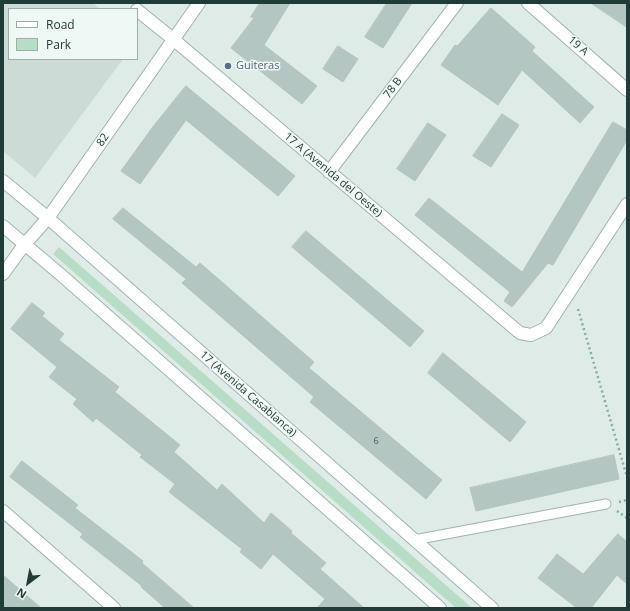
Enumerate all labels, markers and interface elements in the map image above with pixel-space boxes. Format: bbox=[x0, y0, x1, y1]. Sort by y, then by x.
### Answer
legend bbox=[8, 8, 138, 60]
text: Road bbox=[46, 16, 75, 33]
street label: 19 A bbox=[565, 34, 591, 58]
text: Park bbox=[46, 36, 71, 53]
place label: Guiteras bbox=[236, 59, 279, 73]
marker: Guiteras bbox=[223, 61, 233, 71]
street label: 78 B bbox=[381, 75, 405, 101]
street label: 17 A (Avenida del Oeste) bbox=[281, 130, 385, 220]
street label: 82 bbox=[94, 131, 112, 149]
street label: 17 (Avenida Casablanca) bbox=[197, 348, 299, 440]
house number: 6 bbox=[373, 436, 379, 446]
north arrow bbox=[8, 563, 48, 603]
text: N bbox=[14, 585, 29, 602]

